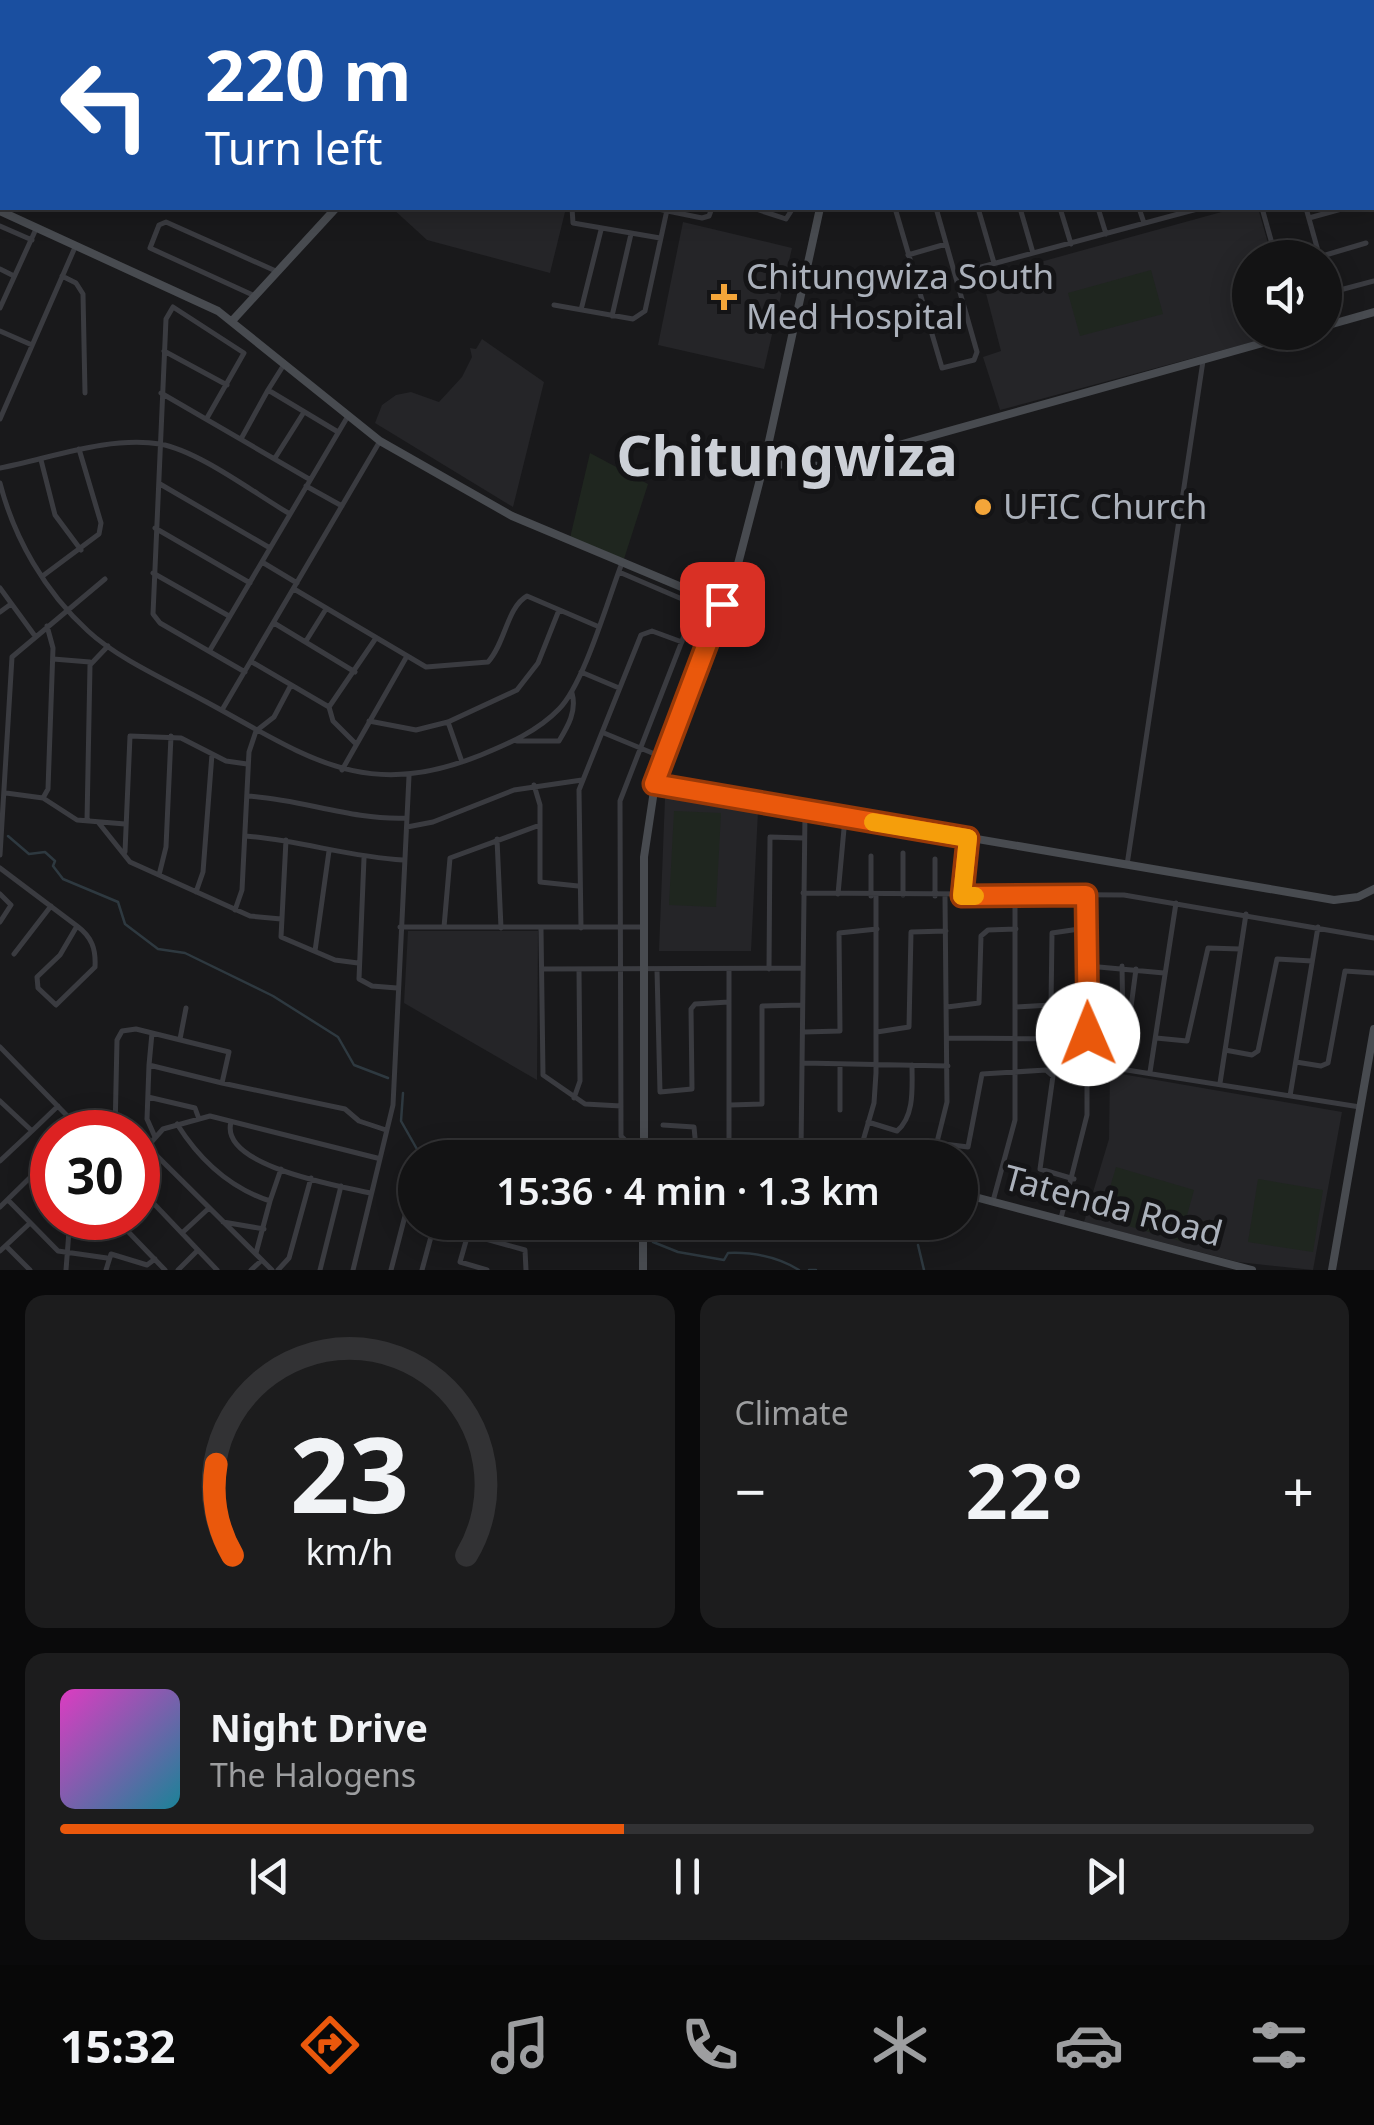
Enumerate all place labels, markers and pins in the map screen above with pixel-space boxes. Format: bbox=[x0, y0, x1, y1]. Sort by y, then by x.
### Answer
place label: Chitungwiza South Med Hospital bbox=[746, 252, 1054, 339]
marker: Chitungwiza South Med Hospital bbox=[711, 284, 737, 310]
place label: UFIC Church bbox=[1003, 482, 1207, 529]
marker: UFIC Church bbox=[972, 496, 994, 518]
pin bbox=[680, 562, 765, 647]

